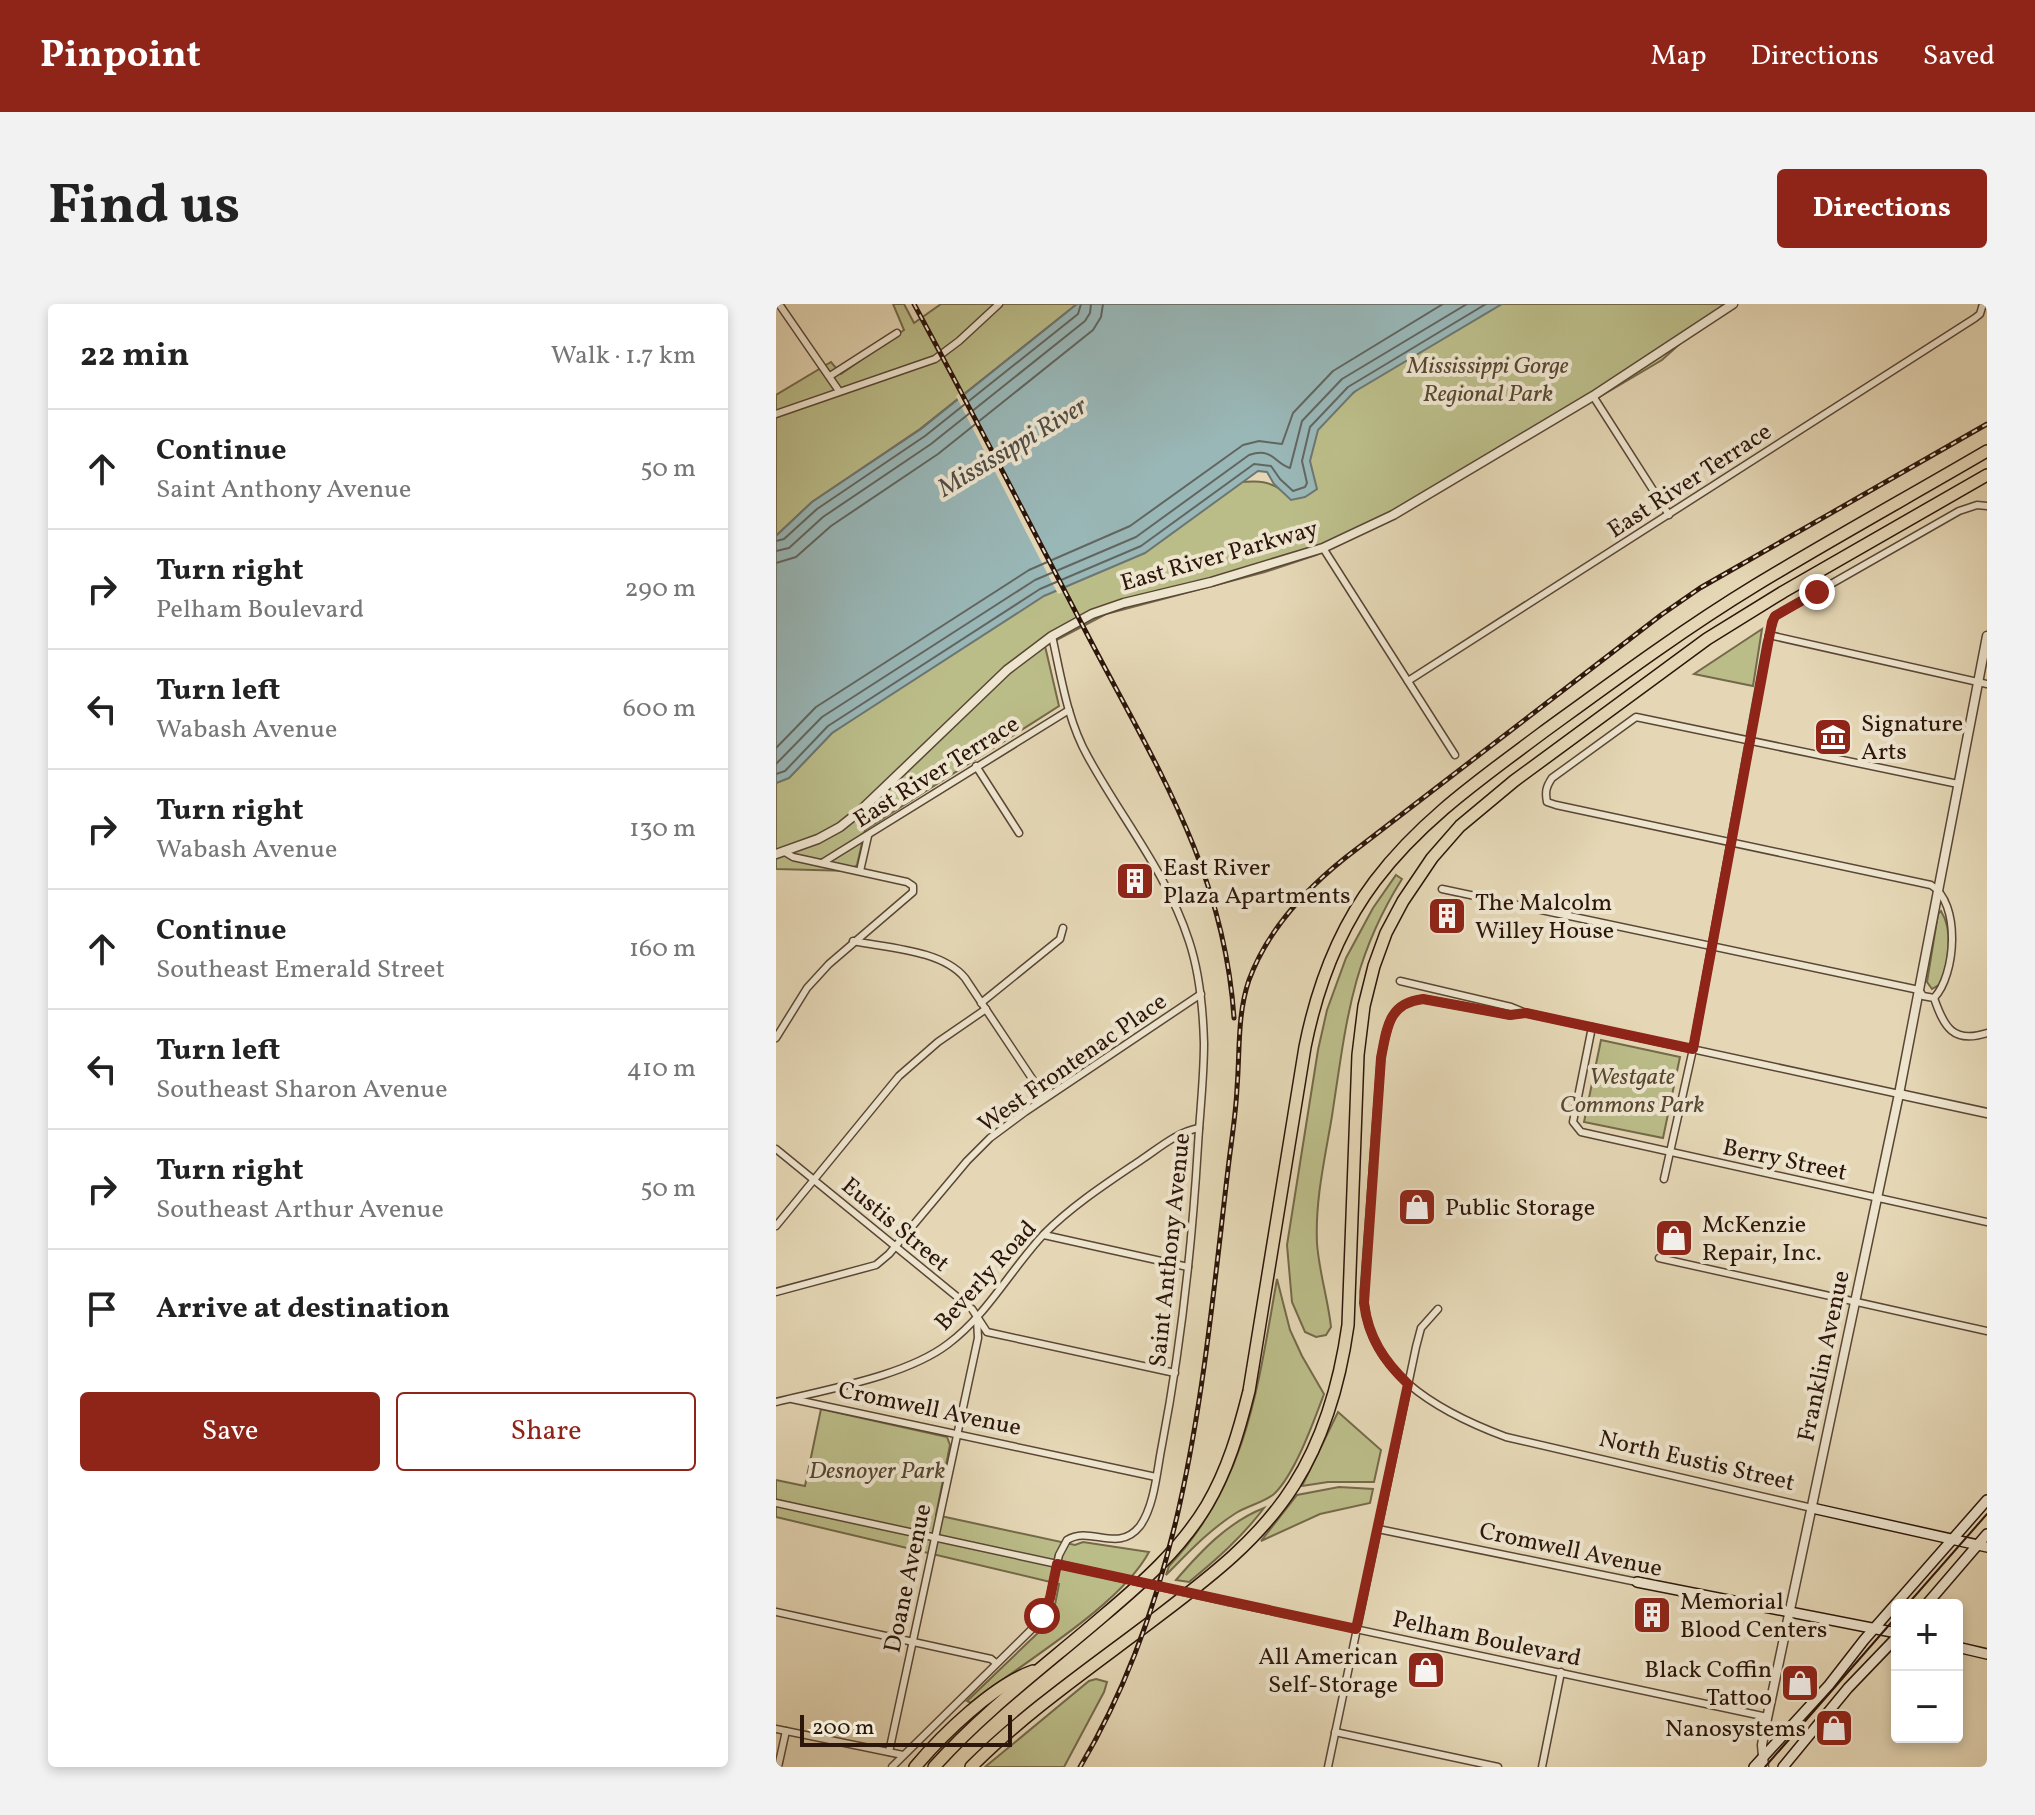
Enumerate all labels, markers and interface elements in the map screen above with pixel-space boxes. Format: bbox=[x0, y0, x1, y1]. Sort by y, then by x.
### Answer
text: Pinpoint bbox=[40, 30, 201, 83]
text: Map bbox=[1651, 37, 1707, 76]
text: Directions bbox=[1751, 37, 1879, 76]
text: Saved bbox=[1923, 37, 1995, 76]
text: Find us bbox=[48, 169, 240, 247]
button: Directions bbox=[1777, 169, 1987, 248]
text: 22 min bbox=[80, 333, 189, 380]
text: Walk · 1.7 km bbox=[551, 338, 696, 374]
park label: Mississippi Gorge Regional Park bbox=[1406, 350, 1569, 412]
water label: Mississippi River bbox=[931, 389, 1095, 507]
street label: East River Terrace bbox=[1601, 416, 1779, 548]
text: Continue bbox=[156, 430, 287, 472]
icon: ahead bbox=[80, 447, 124, 491]
text: 50 m bbox=[640, 451, 696, 487]
text: Saint Anthony Avenue bbox=[156, 472, 411, 508]
street label: East River Parkway bbox=[1117, 512, 1322, 601]
text: Turn right bbox=[156, 550, 304, 592]
icon: right bbox=[80, 567, 124, 611]
text: 290 m bbox=[624, 571, 696, 607]
route end bbox=[1799, 574, 1835, 610]
text: Pelham Boulevard bbox=[156, 592, 364, 628]
text: Turn left bbox=[156, 670, 280, 712]
icon: left bbox=[80, 687, 124, 731]
text: 600 m bbox=[623, 691, 696, 727]
street label: East River Terrace bbox=[848, 708, 1026, 837]
place label: Signature Arts bbox=[1861, 708, 1963, 770]
text: Wabash Avenue bbox=[156, 712, 337, 748]
museum icon: Signature Arts bbox=[1812, 716, 1854, 758]
text: Turn right bbox=[156, 790, 304, 832]
icon: right bbox=[80, 807, 124, 851]
text: 130 m bbox=[629, 811, 696, 847]
text: Wabash Avenue bbox=[156, 832, 337, 868]
place label: East River Plaza Apartments bbox=[1163, 852, 1351, 914]
building icon: East River Plaza Apartments bbox=[1114, 860, 1156, 902]
place label: The Malcolm Willey House bbox=[1475, 887, 1614, 949]
building icon: The Malcolm Willey House bbox=[1426, 895, 1468, 937]
text: Continue bbox=[156, 910, 287, 952]
icon: ahead bbox=[80, 927, 124, 971]
text: 160 m bbox=[629, 931, 696, 967]
text: Southeast Emerald Street bbox=[156, 952, 445, 988]
street label: West Frontenac Place bbox=[972, 986, 1174, 1142]
text: Turn left bbox=[156, 1030, 280, 1072]
icon: left bbox=[80, 1047, 124, 1091]
text: 410 m bbox=[627, 1051, 696, 1087]
park label: Westgate Commons Park bbox=[1560, 1061, 1704, 1123]
text: Southeast Sharon Avenue bbox=[156, 1072, 448, 1108]
street label: Saint Anthony Avenue bbox=[1142, 1131, 1200, 1369]
street label: Berry Street bbox=[1719, 1131, 1850, 1191]
text: Turn right bbox=[156, 1150, 304, 1192]
icon: right bbox=[80, 1167, 124, 1211]
street label: Eustis Street bbox=[833, 1170, 956, 1281]
text: 50 m bbox=[640, 1171, 696, 1207]
shop icon: Public Storage bbox=[1396, 1186, 1438, 1228]
text: Southeast Arthur Avenue bbox=[156, 1192, 444, 1228]
place label: Public Storage bbox=[1445, 1192, 1595, 1226]
place label: McKenzie Repair, Inc. bbox=[1702, 1209, 1822, 1271]
street label: Beverly Road bbox=[928, 1214, 1045, 1339]
shop icon: McKenzie Repair, Inc. bbox=[1653, 1217, 1695, 1259]
street label: Franklin Avenue bbox=[1790, 1268, 1860, 1445]
icon: arrive bbox=[80, 1287, 124, 1331]
text: Arrive at destination bbox=[156, 1288, 450, 1330]
street label: Cromwell Avenue bbox=[835, 1374, 1024, 1446]
button: Save bbox=[80, 1392, 380, 1471]
button: Share bbox=[396, 1392, 696, 1471]
street label: North Eustis Street bbox=[1595, 1423, 1798, 1501]
park label: Desnoyer Park bbox=[809, 1455, 945, 1489]
street label: Doane Avenue bbox=[877, 1501, 941, 1656]
street label: Cromwell Avenue bbox=[1476, 1515, 1665, 1587]
place label: Memorial Blood Centers bbox=[1680, 1586, 1827, 1648]
building icon: Memorial Blood Centers bbox=[1631, 1594, 1673, 1636]
route start bbox=[1024, 1598, 1060, 1634]
map controls bbox=[1891, 1599, 1963, 1743]
button: + bbox=[1891, 1599, 1963, 1671]
street label: Pelham Boulevard bbox=[1389, 1603, 1584, 1677]
place label: All American Self-Storage bbox=[1258, 1641, 1398, 1703]
shop icon: All American Self-Storage bbox=[1405, 1649, 1447, 1691]
place label: Black Coffin Tattoo bbox=[1644, 1654, 1772, 1716]
shop icon: Black Coffin Tattoo bbox=[1779, 1662, 1821, 1704]
button: − bbox=[1891, 1671, 1963, 1743]
shop icon: Nanosystems bbox=[1813, 1707, 1855, 1749]
scale bar bbox=[800, 1711, 1012, 1747]
text: 200 m bbox=[812, 1713, 874, 1744]
place label: Nanosystems bbox=[1665, 1713, 1806, 1747]

